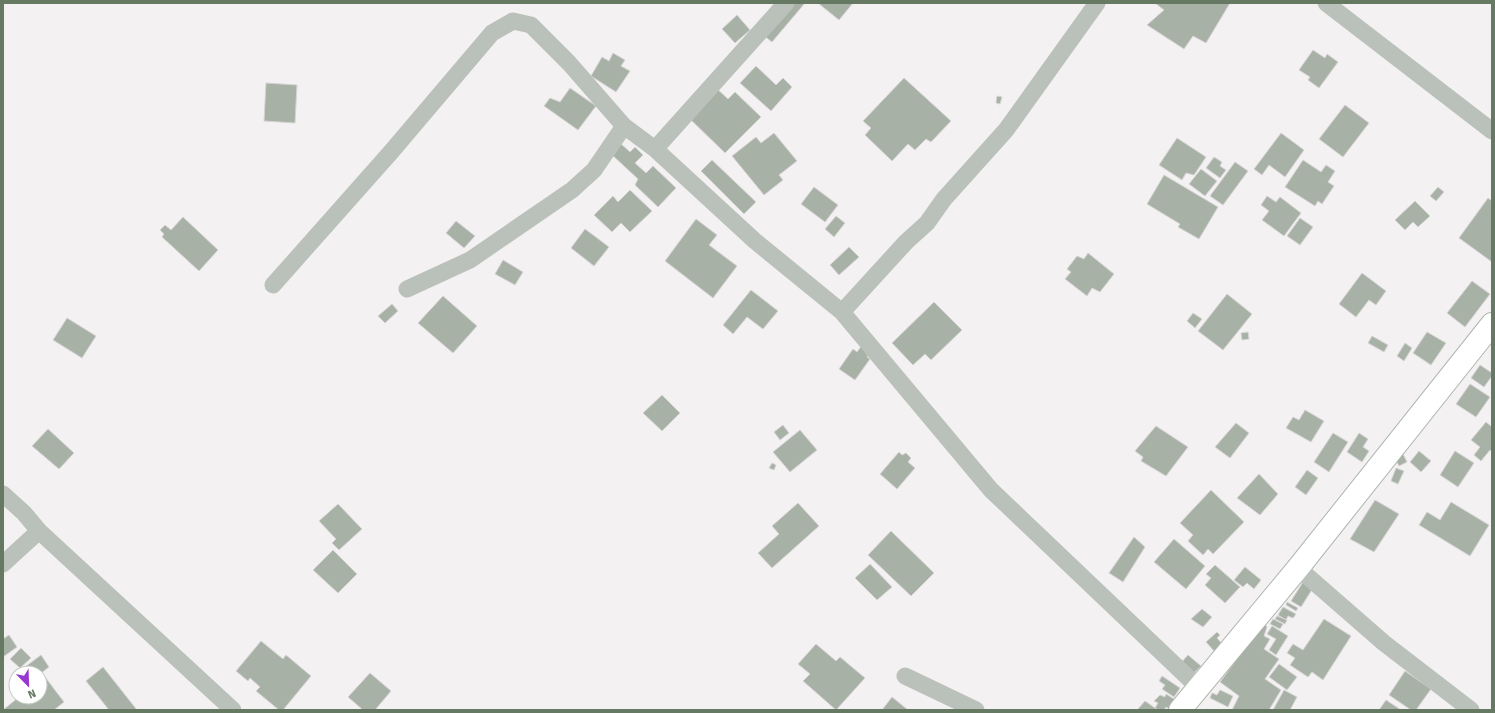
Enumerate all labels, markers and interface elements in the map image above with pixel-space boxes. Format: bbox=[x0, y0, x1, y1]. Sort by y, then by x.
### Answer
north arrow bbox=[8, 665, 48, 705]
text: N bbox=[26, 686, 38, 701]

